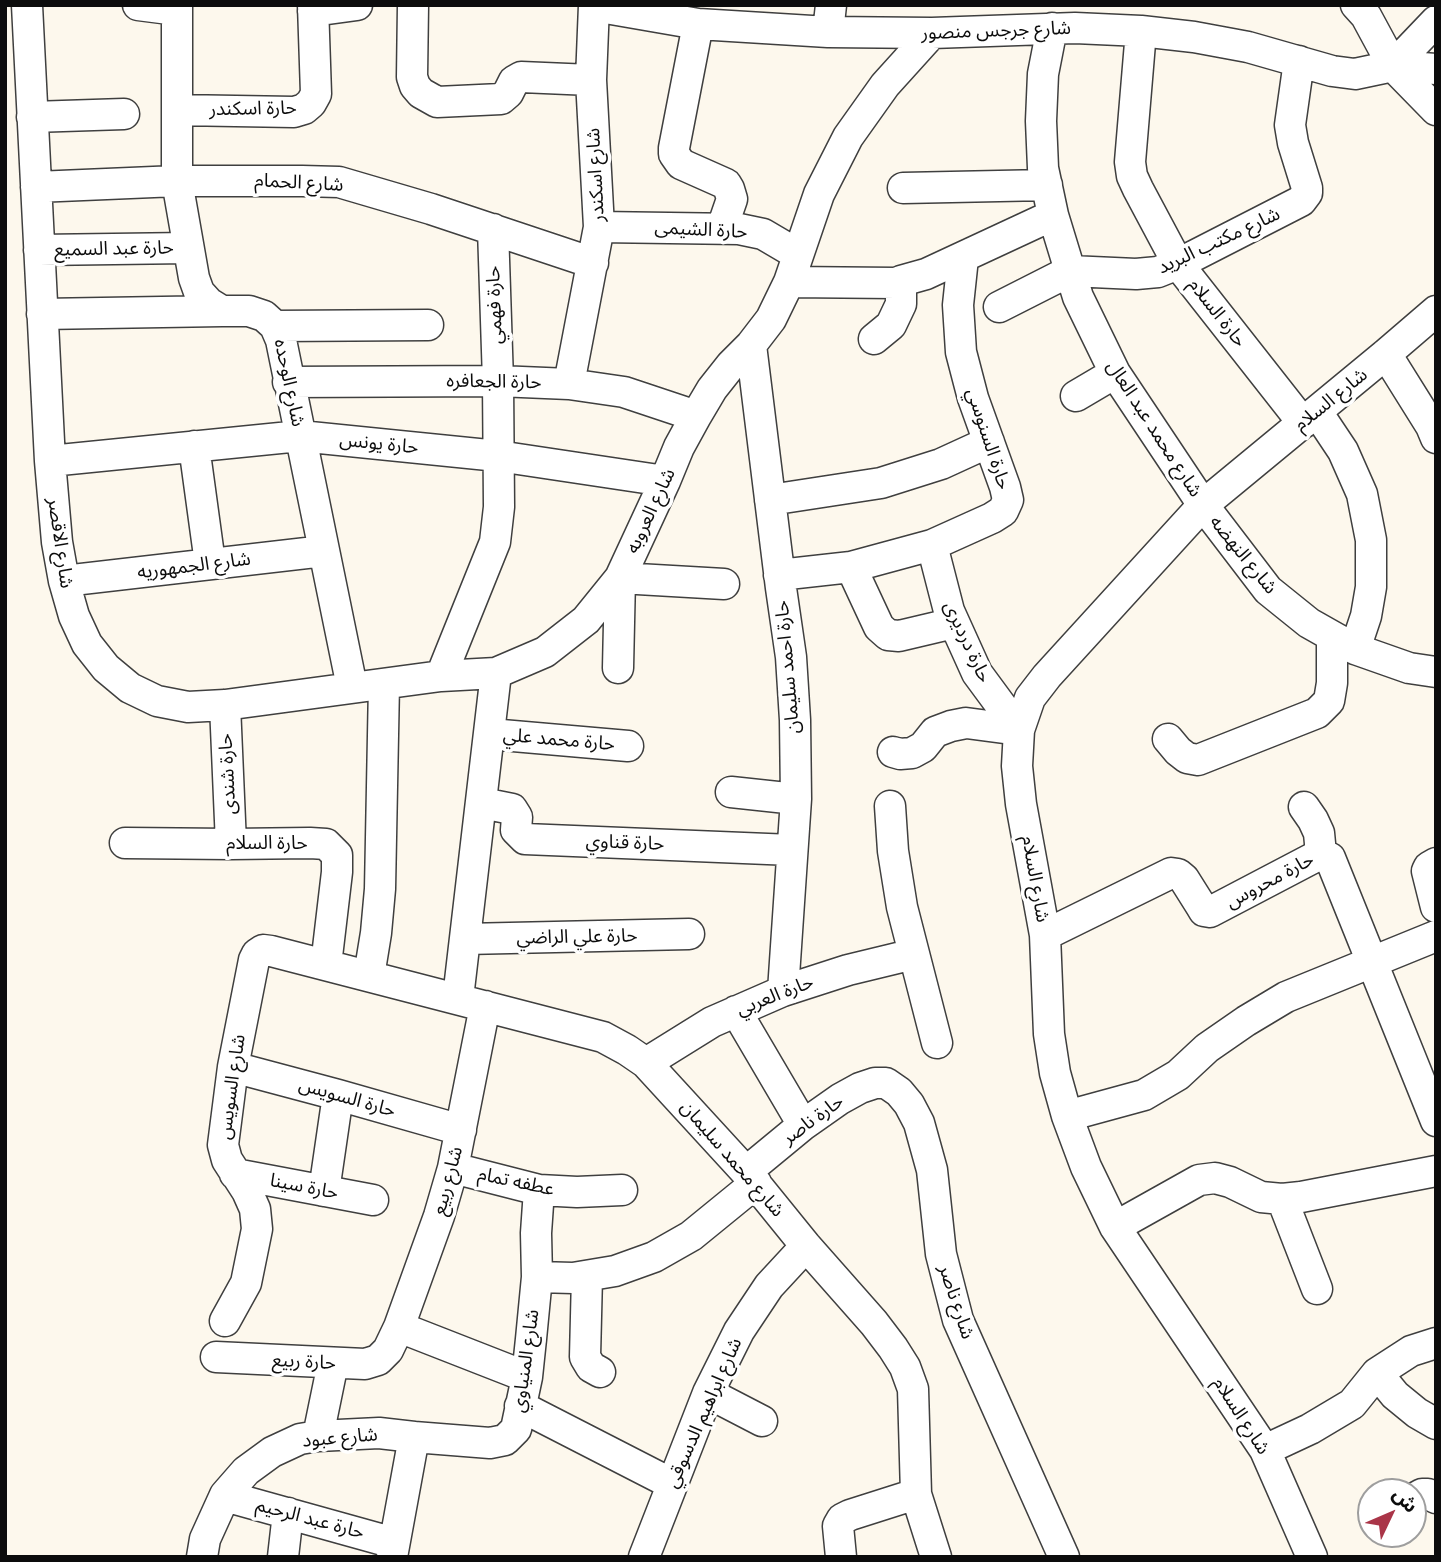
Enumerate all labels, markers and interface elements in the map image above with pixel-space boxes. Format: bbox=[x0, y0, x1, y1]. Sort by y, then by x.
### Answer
street label: شارع جرجس منصور bbox=[921, 17, 1071, 45]
street label: حارة اسكندر bbox=[209, 97, 297, 121]
street label: شارع اسكندر bbox=[582, 127, 610, 223]
street label: شارع الحمام bbox=[254, 169, 344, 197]
street label: شارع مكتب البريد bbox=[1154, 203, 1284, 279]
street label: حارة الشيمى bbox=[654, 216, 748, 244]
street label: حارة عبد السميع bbox=[54, 237, 174, 261]
street label: حارة فهمي bbox=[482, 265, 508, 345]
street label: حارة السلام bbox=[1183, 274, 1251, 352]
street label: شارع الوحده bbox=[269, 337, 309, 429]
street label: شارع محمد عبد العال bbox=[1101, 356, 1207, 502]
street label: شارع السلام bbox=[1290, 364, 1372, 436]
street label: حارة الجعافره bbox=[446, 370, 542, 394]
street label: حارة السنوسي bbox=[961, 385, 1015, 493]
street label: حارة يونس bbox=[338, 429, 420, 459]
street label: شارع العروبه bbox=[621, 465, 681, 557]
street label: شارع الاقصر bbox=[42, 496, 78, 590]
street label: شارع النهضه bbox=[1204, 511, 1282, 599]
street label: شارع الجمهوريه bbox=[136, 548, 252, 584]
street label: حارة درديرى bbox=[938, 598, 996, 686]
street label: حارة احمد سليمان bbox=[771, 599, 805, 735]
street label: حارة محمد علي bbox=[502, 724, 616, 756]
street label: حارة شندى bbox=[214, 733, 242, 815]
street label: حارة قناوي bbox=[585, 830, 665, 856]
street label: حارة السلام bbox=[226, 833, 308, 855]
street label: شارع السلام bbox=[1016, 834, 1054, 924]
street label: حارة محروس bbox=[1222, 848, 1318, 914]
street label: حارة علي الراضي bbox=[516, 925, 638, 949]
street label: حارة العربي bbox=[733, 971, 817, 1021]
street label: شارع السويس bbox=[213, 1033, 251, 1141]
street label: حارة السويس bbox=[296, 1073, 398, 1123]
street label: حارة ناصر bbox=[778, 1090, 848, 1150]
street label: شارع محمد سليمان bbox=[675, 1096, 789, 1222]
street label: شارع ربيع bbox=[428, 1144, 468, 1218]
street label: عطفه تمام bbox=[476, 1163, 556, 1201]
street label: حارة سينا bbox=[268, 1169, 340, 1205]
street label: شارع ناصر bbox=[933, 1262, 979, 1342]
street label: شارع المنياوي bbox=[507, 1308, 545, 1414]
street label: شارع ابراهيم الدسوقي bbox=[661, 1334, 747, 1492]
street label: حارة ربيع bbox=[271, 1349, 337, 1375]
street label: شارع السلام bbox=[1208, 1373, 1274, 1459]
street label: شارع عبود bbox=[301, 1423, 379, 1453]
north arrow bbox=[1357, 1478, 1427, 1548]
text: ش bbox=[1388, 1481, 1424, 1518]
street label: حارة عبد الرحيم bbox=[253, 1494, 367, 1544]

